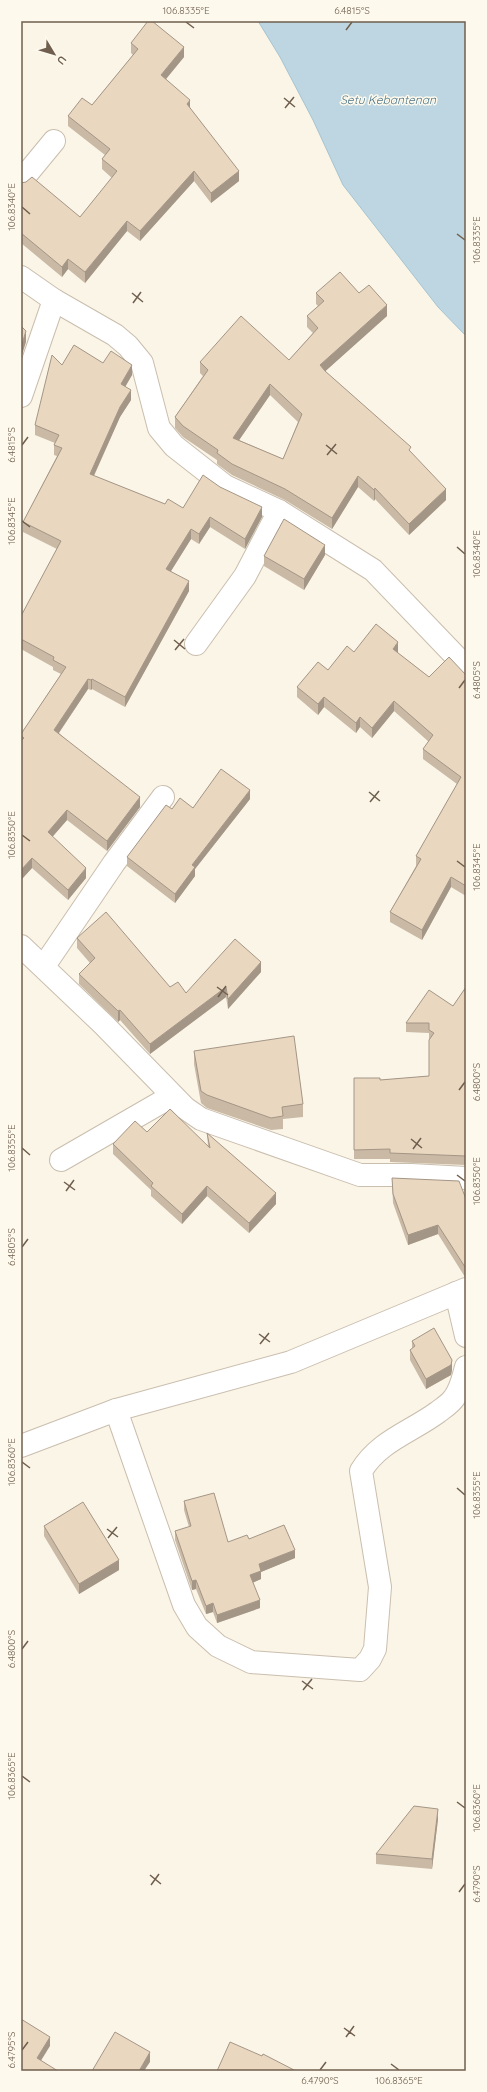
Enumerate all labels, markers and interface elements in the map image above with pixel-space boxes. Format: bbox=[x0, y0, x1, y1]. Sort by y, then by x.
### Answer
text: 106.8335°E bbox=[162, 4, 210, 17]
text: 6.4815°S bbox=[334, 4, 370, 17]
north arrow bbox=[34, 34, 74, 74]
text: U bbox=[54, 53, 70, 68]
water label: Setu Kebantenan bbox=[340, 92, 437, 107]
text: 106.8340°E bbox=[5, 183, 18, 231]
text: 106.8335°E bbox=[470, 216, 483, 264]
text: 6.4815°S bbox=[5, 427, 18, 463]
text: 106.8345°E bbox=[5, 497, 18, 545]
text: 106.8340°E bbox=[470, 530, 483, 578]
text: 6.4805°S bbox=[470, 661, 483, 699]
text: 106.8350°E bbox=[5, 811, 18, 859]
text: 106.8345°E bbox=[470, 843, 483, 891]
text: 6.4800°S bbox=[470, 1062, 483, 1101]
text: 106.8355°E bbox=[5, 1124, 18, 1172]
text: 106.8350°E bbox=[470, 1157, 483, 1205]
text: 6.4805°S bbox=[5, 1228, 18, 1266]
text: 106.8360°E bbox=[5, 1438, 18, 1486]
text: 106.8355°E bbox=[470, 1471, 483, 1519]
text: 6.4800°S bbox=[5, 1629, 18, 1668]
text: 106.8365°E bbox=[5, 1752, 18, 1800]
text: 106.8360°E bbox=[470, 1784, 483, 1832]
text: 6.4790°S bbox=[470, 1865, 483, 1903]
text: 6.4795°S bbox=[5, 2031, 18, 2068]
text: 6.4790°S bbox=[301, 2074, 339, 2087]
text: 106.8365°E bbox=[375, 2074, 423, 2087]

